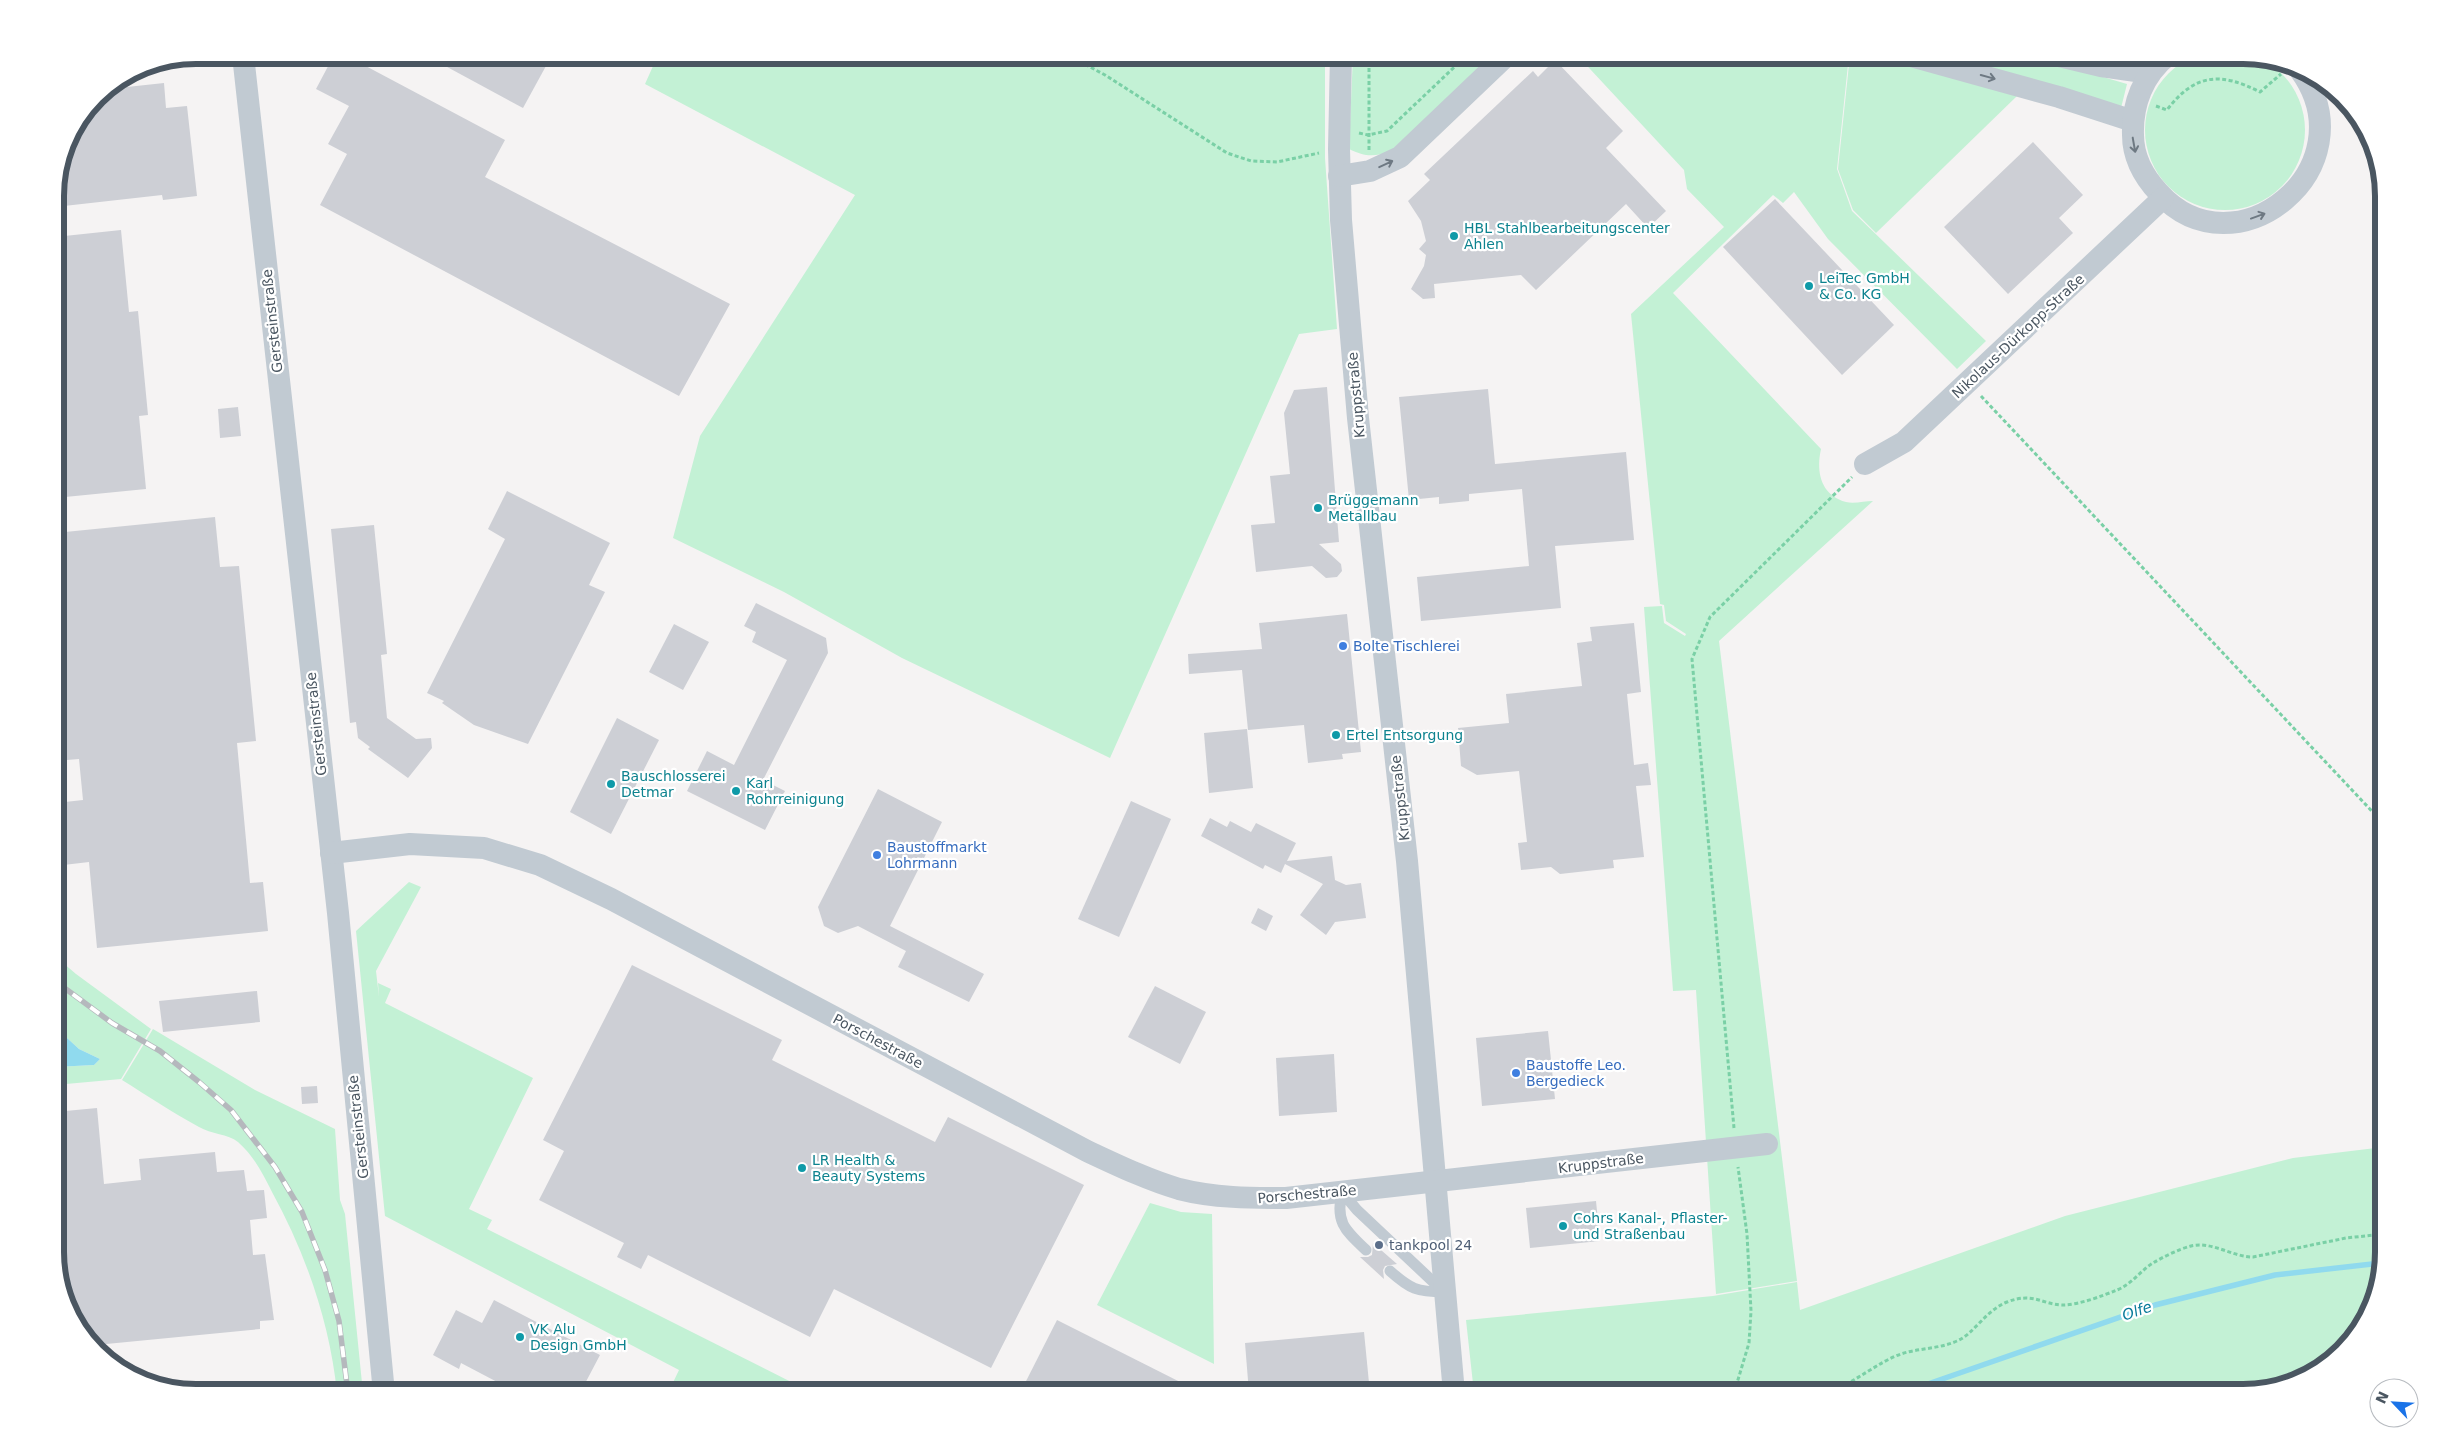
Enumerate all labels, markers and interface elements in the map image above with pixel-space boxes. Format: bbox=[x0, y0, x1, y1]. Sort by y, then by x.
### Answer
one-way arrow bbox=[1980, 73, 1996, 83]
one-way arrow bbox=[2130, 137, 2140, 153]
one-way arrow bbox=[1378, 159, 1393, 168]
one-way arrow bbox=[2249, 211, 2265, 220]
place label: HBL Stahlbearbeitungscenter Ahlen bbox=[1464, 220, 1670, 252]
marker: HBL Stahlbearbeitungscenter Ahlen bbox=[1448, 230, 1460, 242]
street label: Gersteinstraße bbox=[259, 268, 285, 374]
place label: LeiTec GmbH & Co. KG bbox=[1819, 270, 1910, 302]
street label: Nikolaus-Dürkopp-Straße bbox=[1949, 271, 2087, 401]
marker: LeiTec GmbH & Co. KG bbox=[1803, 280, 1815, 292]
street label: Kruppstraße bbox=[1344, 351, 1368, 439]
place label: Brüggemann Metallbau bbox=[1328, 492, 1419, 524]
marker: Brüggemann Metallbau bbox=[1312, 502, 1324, 514]
place label: Bolte Tischlerei bbox=[1353, 638, 1460, 654]
marker: Bolte Tischlerei bbox=[1337, 640, 1349, 652]
street label: Gersteinstraße bbox=[303, 671, 329, 777]
place label: Ertel Entsorgung bbox=[1346, 727, 1463, 743]
marker: Ertel Entsorgung bbox=[1330, 729, 1342, 741]
street label: Kruppstraße bbox=[1388, 754, 1412, 842]
place label: Bauschlosserei Detmar bbox=[621, 768, 726, 800]
place label: Karl Rohrreinigung bbox=[746, 775, 844, 807]
marker: Bauschlosserei Detmar bbox=[605, 778, 617, 790]
marker: Karl Rohrreinigung bbox=[730, 785, 742, 797]
place label: Baustoffmarkt Lohrmann bbox=[887, 839, 987, 871]
marker: Baustoffmarkt Lohrmann bbox=[871, 849, 883, 861]
street label: Porschestraße bbox=[830, 1011, 926, 1071]
place label: Baustoffe Leo. Bergedieck bbox=[1526, 1057, 1626, 1089]
marker: Baustoffe Leo. Bergedieck bbox=[1510, 1067, 1522, 1079]
street label: Gersteinstraße bbox=[345, 1074, 371, 1180]
street label: Kruppstraße bbox=[1557, 1150, 1645, 1176]
place label: LR Health & Beauty Systems bbox=[812, 1152, 925, 1184]
marker: LR Health & Beauty Systems bbox=[796, 1162, 808, 1174]
street label: Porschestraße bbox=[1257, 1182, 1357, 1206]
place label: Cohrs Kanal-, Pflaster- und Straßenbau bbox=[1573, 1210, 1728, 1242]
marker: Cohrs Kanal-, Pflaster- und Straßenbau bbox=[1557, 1220, 1569, 1232]
place label: tankpool 24 bbox=[1389, 1237, 1472, 1253]
marker: tankpool 24 bbox=[1373, 1239, 1385, 1251]
water label: Olfe bbox=[2120, 1298, 2154, 1324]
place label: VK Alu Design GmbH bbox=[530, 1321, 627, 1353]
marker: VK Alu Design GmbH bbox=[514, 1331, 526, 1343]
north arrow bbox=[2369, 1378, 2419, 1428]
text: N bbox=[2372, 1389, 2392, 1406]

